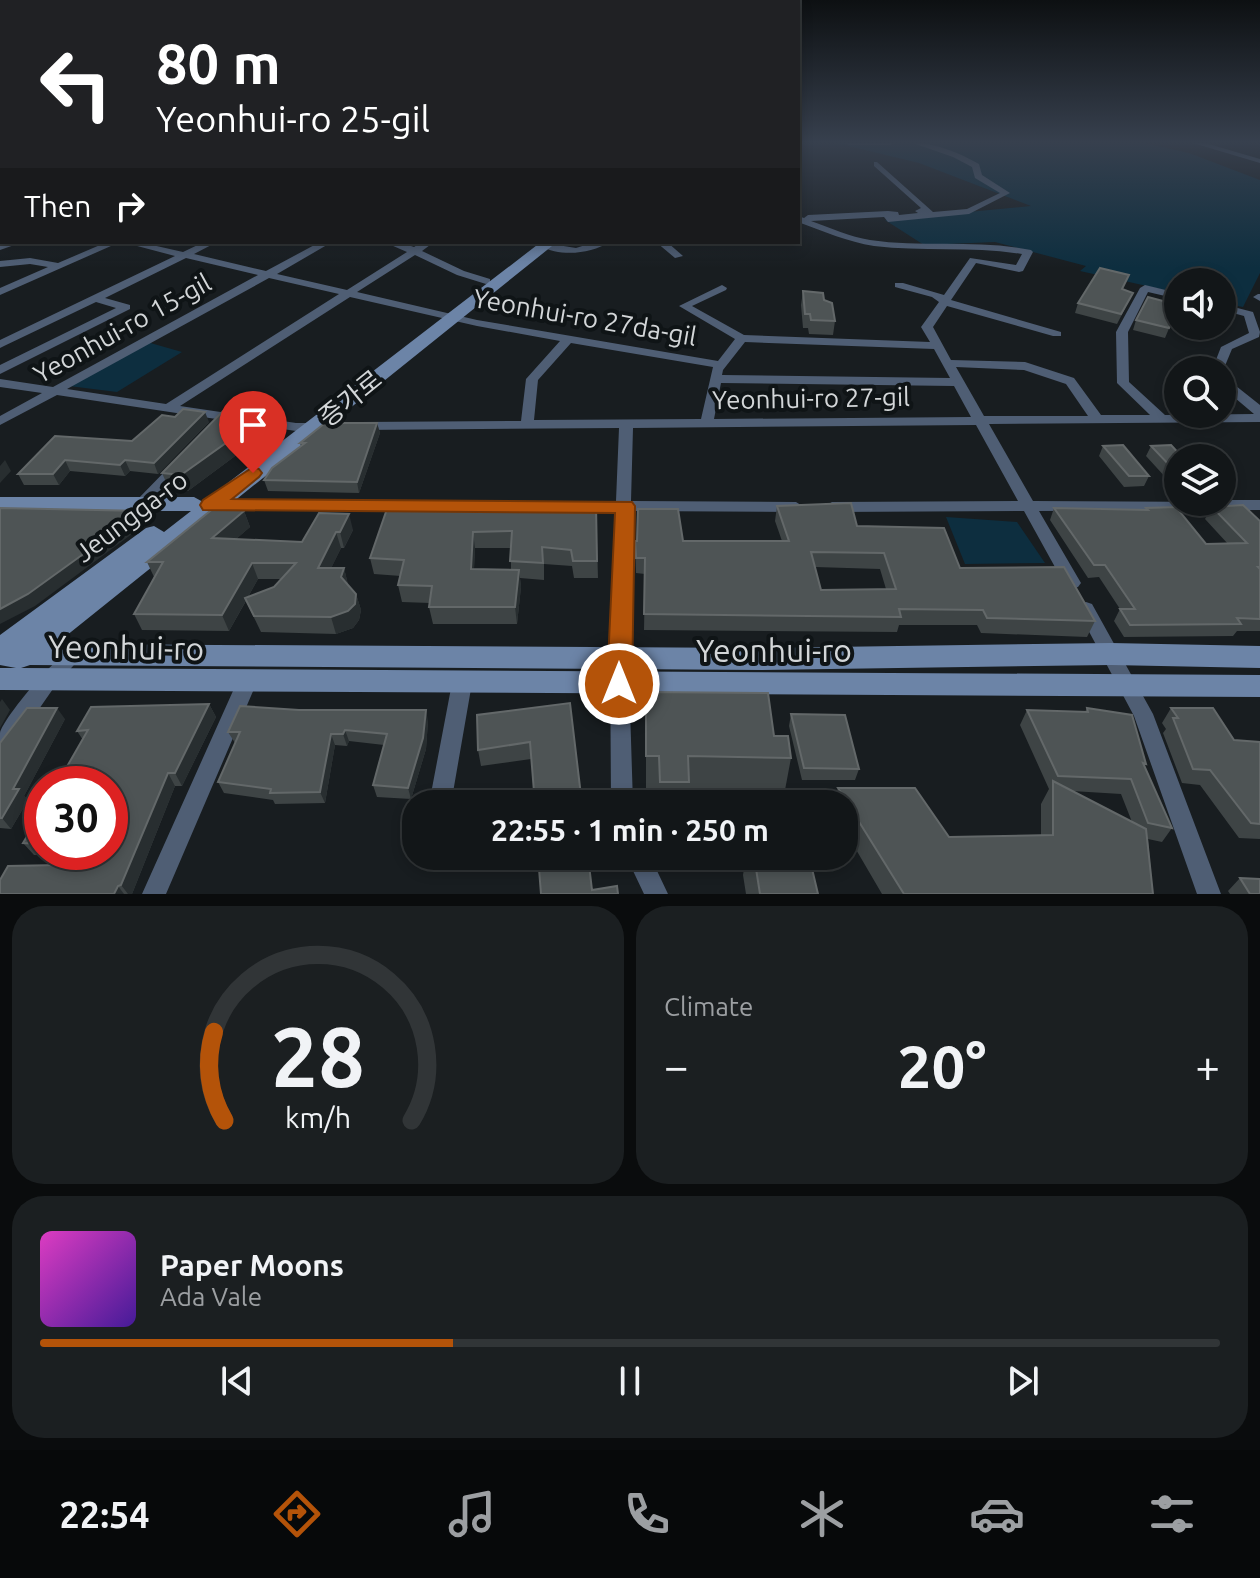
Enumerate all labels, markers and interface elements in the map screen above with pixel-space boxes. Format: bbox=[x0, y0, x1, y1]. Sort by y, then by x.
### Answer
icon: left bbox=[24, 32, 128, 136]
text: 80 m bbox=[156, 32, 281, 95]
text: Yeonhui-ro 25-gil bbox=[156, 98, 430, 139]
icon: right bbox=[108, 184, 152, 228]
text: Then bbox=[24, 189, 92, 223]
street label: Yeonhui-ro 15-gil bbox=[28, 267, 216, 389]
map controls bbox=[1164, 268, 1236, 516]
button: sound bbox=[1164, 268, 1236, 340]
street label: Yeonhui-ro 27da-gil bbox=[471, 283, 699, 351]
button: search bbox=[1164, 356, 1236, 428]
street label: 증가로 bbox=[313, 364, 387, 432]
street label: Yeonhui-ro 27-gil bbox=[712, 382, 910, 414]
pin bbox=[219, 391, 287, 473]
icon: arrive bbox=[231, 403, 275, 447]
button: layers bbox=[1164, 444, 1236, 516]
street label: Jeungga-ro bbox=[69, 465, 193, 567]
street label: Yeonhui-ro bbox=[48, 628, 204, 666]
street label: Yeonhui-ro bbox=[696, 632, 852, 668]
position arrow bbox=[577, 642, 661, 726]
speed limit sign: 30 bbox=[24, 766, 128, 870]
text: 22:55 · 1 min · 250 m bbox=[491, 813, 769, 847]
text: Climate bbox=[664, 992, 753, 1021]
text: 28 bbox=[271, 1009, 365, 1103]
text: 20° bbox=[898, 1032, 986, 1099]
text: − bbox=[664, 1041, 689, 1090]
text: + bbox=[1195, 1041, 1220, 1090]
text: km/h bbox=[285, 1101, 351, 1133]
text: Paper Moons bbox=[160, 1248, 344, 1282]
text: Ada Vale bbox=[160, 1282, 262, 1311]
icon: previous bbox=[215, 1359, 259, 1403]
icon: pause bbox=[608, 1359, 652, 1403]
icon: next bbox=[1001, 1359, 1045, 1403]
icon: directions bbox=[269, 1486, 325, 1542]
icon: music bbox=[444, 1486, 500, 1542]
icon: phone bbox=[619, 1486, 675, 1542]
icon: climate bbox=[794, 1486, 850, 1542]
icon: car bbox=[969, 1486, 1025, 1542]
icon: filters bbox=[1144, 1486, 1200, 1542]
text: 22:54 bbox=[60, 1494, 150, 1535]

